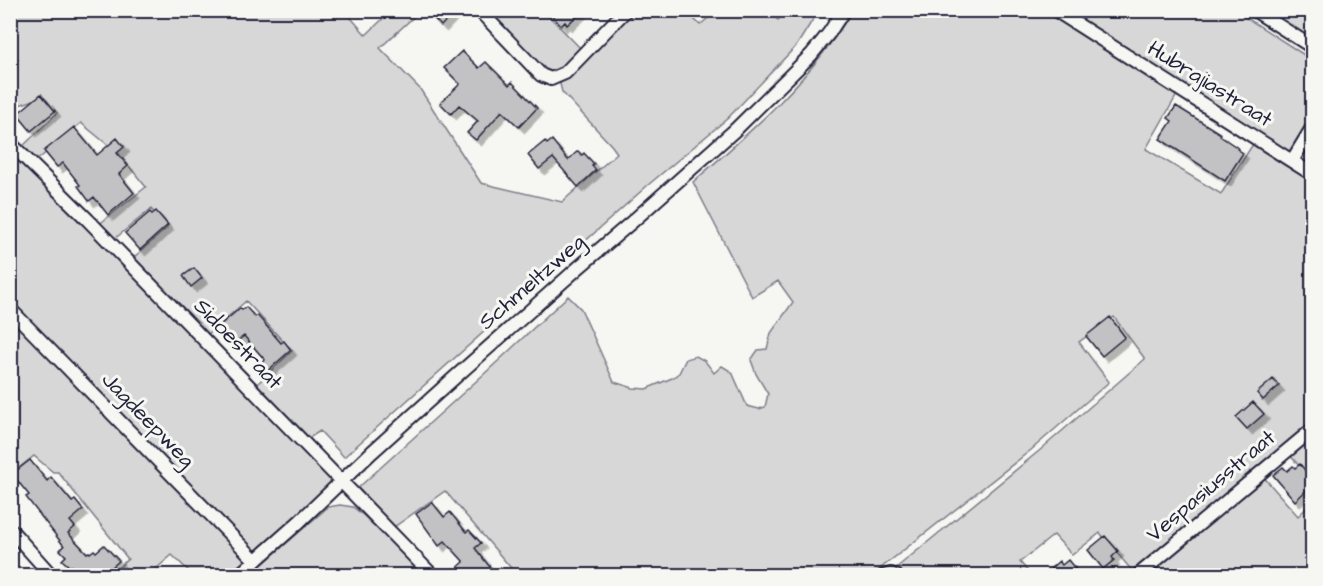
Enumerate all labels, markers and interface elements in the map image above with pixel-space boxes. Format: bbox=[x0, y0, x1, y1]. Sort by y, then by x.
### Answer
street label: Hubrajiastraat bbox=[1142, 33, 1279, 135]
street label: Schmeltzweg bbox=[472, 227, 593, 338]
street label: Sidoestraat bbox=[186, 291, 290, 397]
street label: Jagdeepweg bbox=[94, 365, 202, 476]
street label: Vespasiusstraat bbox=[1140, 423, 1282, 549]

